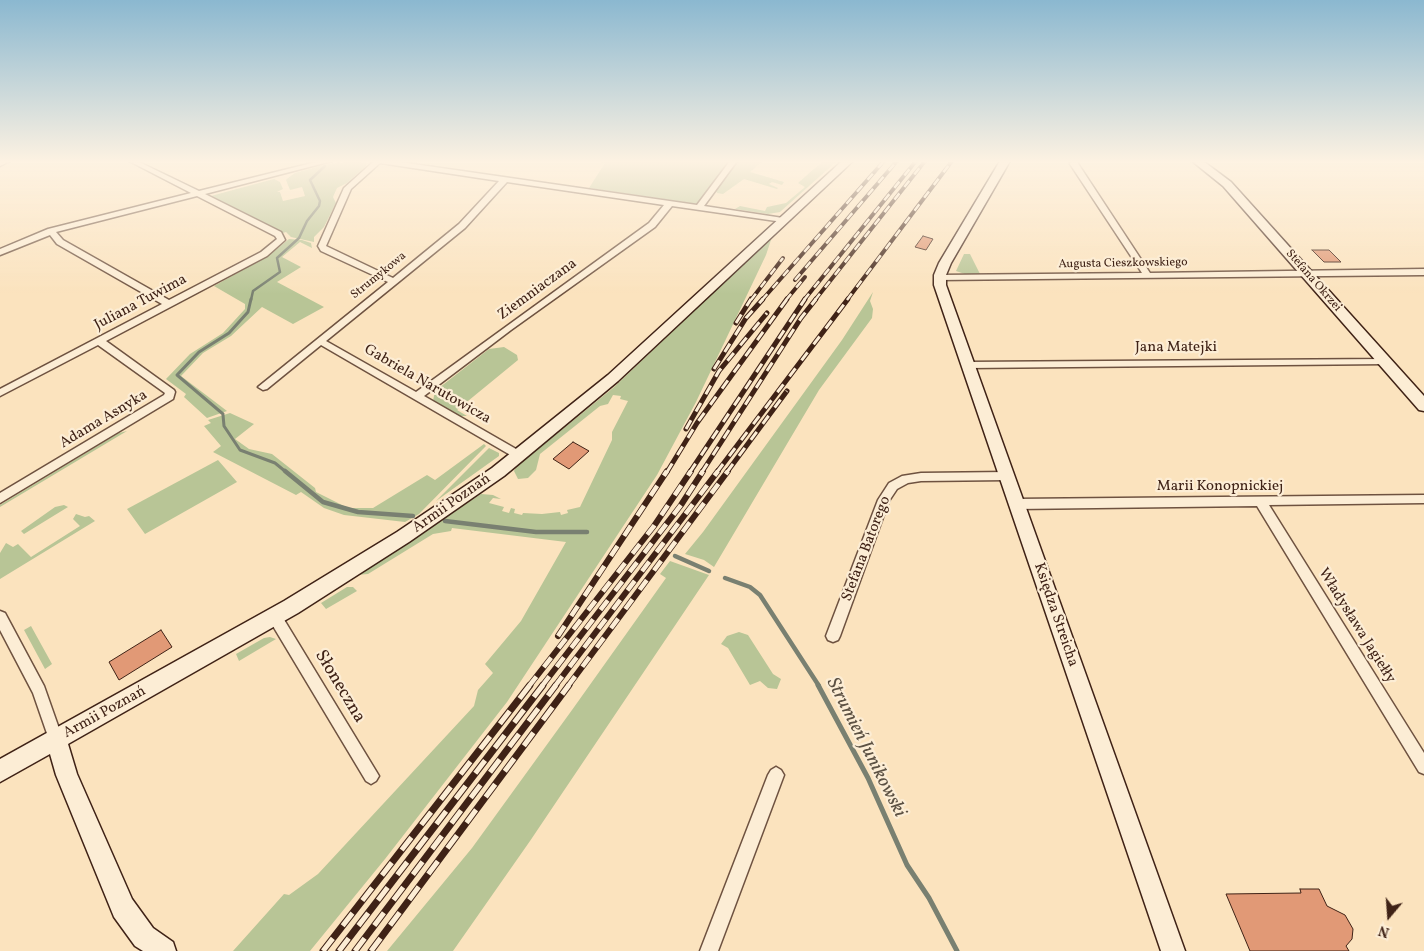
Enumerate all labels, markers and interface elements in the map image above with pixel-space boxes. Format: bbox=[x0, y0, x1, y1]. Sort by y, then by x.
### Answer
street label: Stefana Okrzei bbox=[1282, 247, 1344, 315]
street label: Strumykowa bbox=[348, 249, 410, 303]
street label: Ziemniaczana bbox=[495, 255, 581, 325]
street label: Augusta Cieszkowskiego bbox=[1058, 256, 1188, 272]
street label: Juliana Tuwima bbox=[92, 271, 190, 335]
street label: Jana Matejki bbox=[1135, 339, 1217, 357]
street label: Gabriela Narutowicza bbox=[360, 341, 494, 429]
street label: Adama Asnyka bbox=[57, 387, 151, 453]
street label: Armii Poznań bbox=[409, 470, 495, 538]
street label: Marii Konopnickiej bbox=[1157, 478, 1283, 496]
street label: Stefana Batorego bbox=[839, 494, 895, 604]
street label: Księdza Streicha bbox=[1029, 561, 1081, 669]
street label: Władysława Jagiełły bbox=[1313, 565, 1399, 687]
street label: Słoneczna bbox=[309, 647, 369, 727]
water label: Strumień Junikowski bbox=[820, 675, 910, 821]
street label: Armii Poznań bbox=[61, 683, 149, 743]
north arrow bbox=[1364, 891, 1414, 941]
text: N bbox=[1376, 920, 1392, 941]

